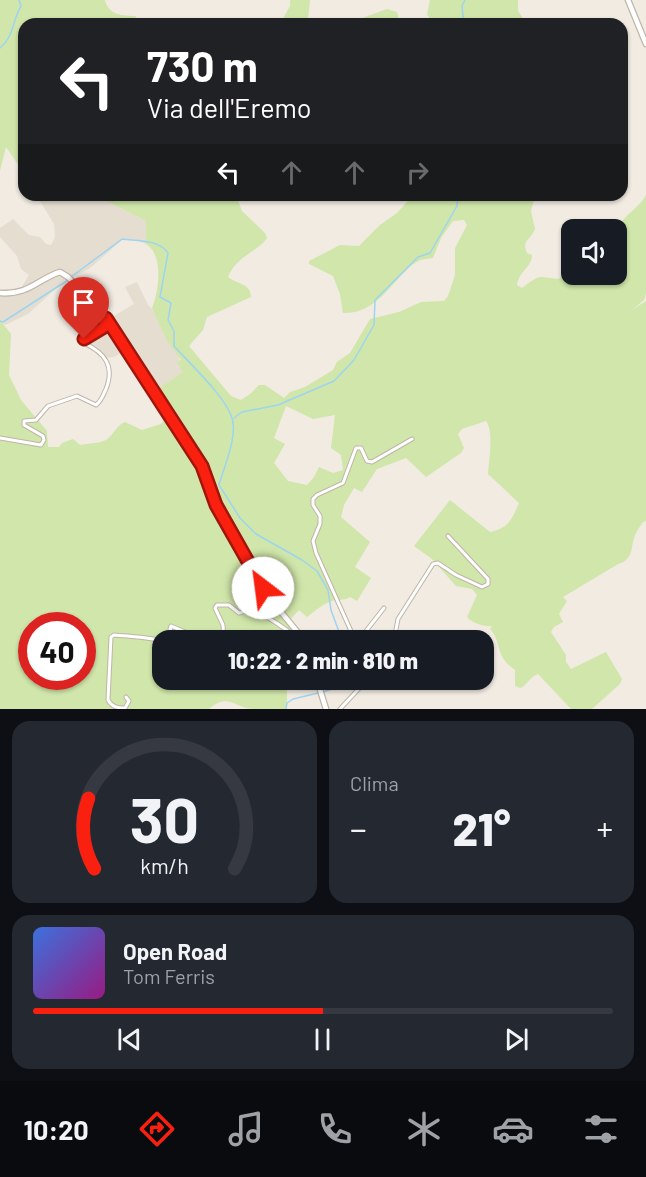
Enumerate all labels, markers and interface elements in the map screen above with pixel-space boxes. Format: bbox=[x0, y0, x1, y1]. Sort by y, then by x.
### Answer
text: 730 m bbox=[147, 40, 258, 90]
icon: left bbox=[48, 42, 126, 120]
text: Via dell'Eremo bbox=[147, 91, 311, 123]
icon: left bbox=[212, 156, 245, 189]
icon: ahead bbox=[275, 156, 308, 189]
icon: ahead bbox=[338, 156, 371, 189]
icon: right bbox=[401, 156, 434, 189]
map controls bbox=[561, 219, 627, 285]
button: sound bbox=[561, 219, 627, 285]
pin bbox=[58, 277, 109, 339]
icon: arrive bbox=[67, 286, 100, 319]
position arrow bbox=[231, 556, 295, 620]
speed limit sign: 40 bbox=[18, 612, 96, 690]
text: 10:22 · 2 min · 810 m bbox=[228, 647, 418, 673]
text: Clima bbox=[350, 771, 399, 795]
text: 30 bbox=[130, 781, 199, 855]
text: 21° bbox=[452, 801, 511, 855]
text: − bbox=[350, 808, 367, 848]
text: + bbox=[596, 808, 613, 848]
text: km/h bbox=[140, 853, 189, 878]
text: Open Road bbox=[123, 938, 227, 964]
text: Tom Ferris bbox=[123, 964, 215, 988]
icon: previous bbox=[113, 1023, 146, 1056]
icon: pause bbox=[306, 1023, 339, 1056]
icon: next bbox=[500, 1023, 533, 1056]
icon: directions bbox=[136, 1108, 178, 1150]
icon: music bbox=[225, 1108, 267, 1150]
icon: phone bbox=[314, 1108, 356, 1150]
icon: climate bbox=[403, 1108, 445, 1150]
icon: car bbox=[492, 1108, 534, 1150]
icon: filters bbox=[580, 1108, 622, 1150]
text: 10:20 bbox=[23, 1113, 89, 1145]

